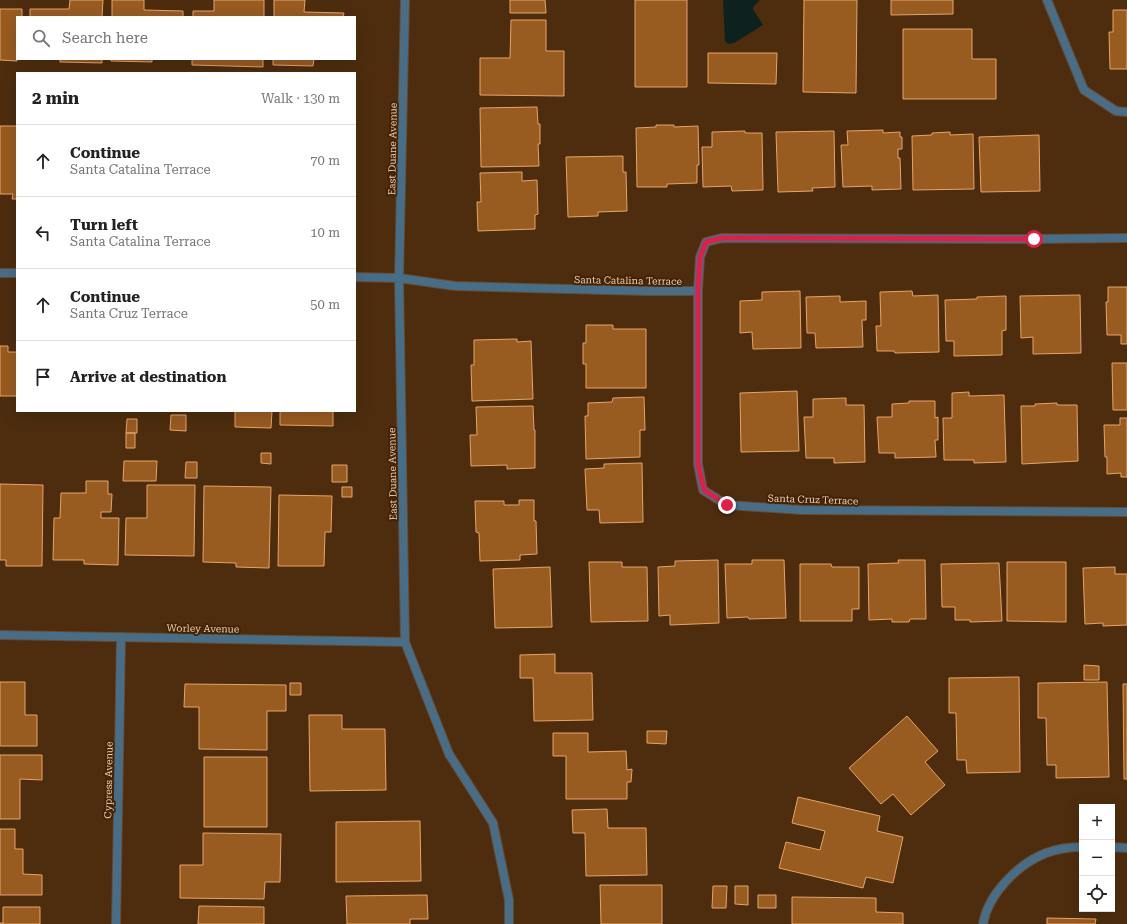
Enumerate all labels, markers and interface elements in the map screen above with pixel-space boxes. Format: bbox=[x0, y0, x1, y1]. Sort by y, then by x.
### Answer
search box bbox=[16, 16, 356, 60]
icon: search bbox=[30, 27, 52, 49]
text: Search here bbox=[62, 29, 148, 47]
text: 2 min bbox=[32, 88, 79, 108]
text: Walk · 130 m bbox=[261, 91, 340, 106]
street label: East Duane Avenue bbox=[386, 102, 399, 195]
text: Continue bbox=[70, 144, 140, 162]
icon: ahead bbox=[32, 150, 54, 172]
text: 70 m bbox=[310, 153, 340, 168]
text: Santa Catalina Terrace bbox=[70, 162, 211, 177]
text: Turn left bbox=[70, 216, 138, 234]
icon: left bbox=[32, 222, 54, 244]
text: 10 m bbox=[310, 225, 340, 240]
route start bbox=[1025, 230, 1043, 248]
text: Santa Catalina Terrace bbox=[70, 234, 211, 249]
street label: Santa Catalina Terrace bbox=[574, 274, 683, 287]
text: Continue bbox=[70, 288, 140, 306]
icon: ahead bbox=[32, 294, 54, 316]
text: 50 m bbox=[310, 297, 340, 312]
text: Santa Cruz Terrace bbox=[70, 306, 188, 321]
icon: arrive bbox=[32, 366, 54, 388]
text: Arrive at destination bbox=[70, 368, 226, 386]
street label: East Duane Avenue bbox=[386, 427, 399, 520]
street label: Santa Cruz Terrace bbox=[767, 492, 859, 507]
route end bbox=[718, 496, 736, 514]
street label: Worley Avenue bbox=[167, 622, 240, 635]
street label: Cypress Avenue bbox=[102, 741, 115, 819]
map controls bbox=[1079, 804, 1115, 912]
button: + bbox=[1079, 804, 1115, 840]
button: − bbox=[1079, 840, 1115, 876]
button: locate bbox=[1079, 876, 1115, 912]

